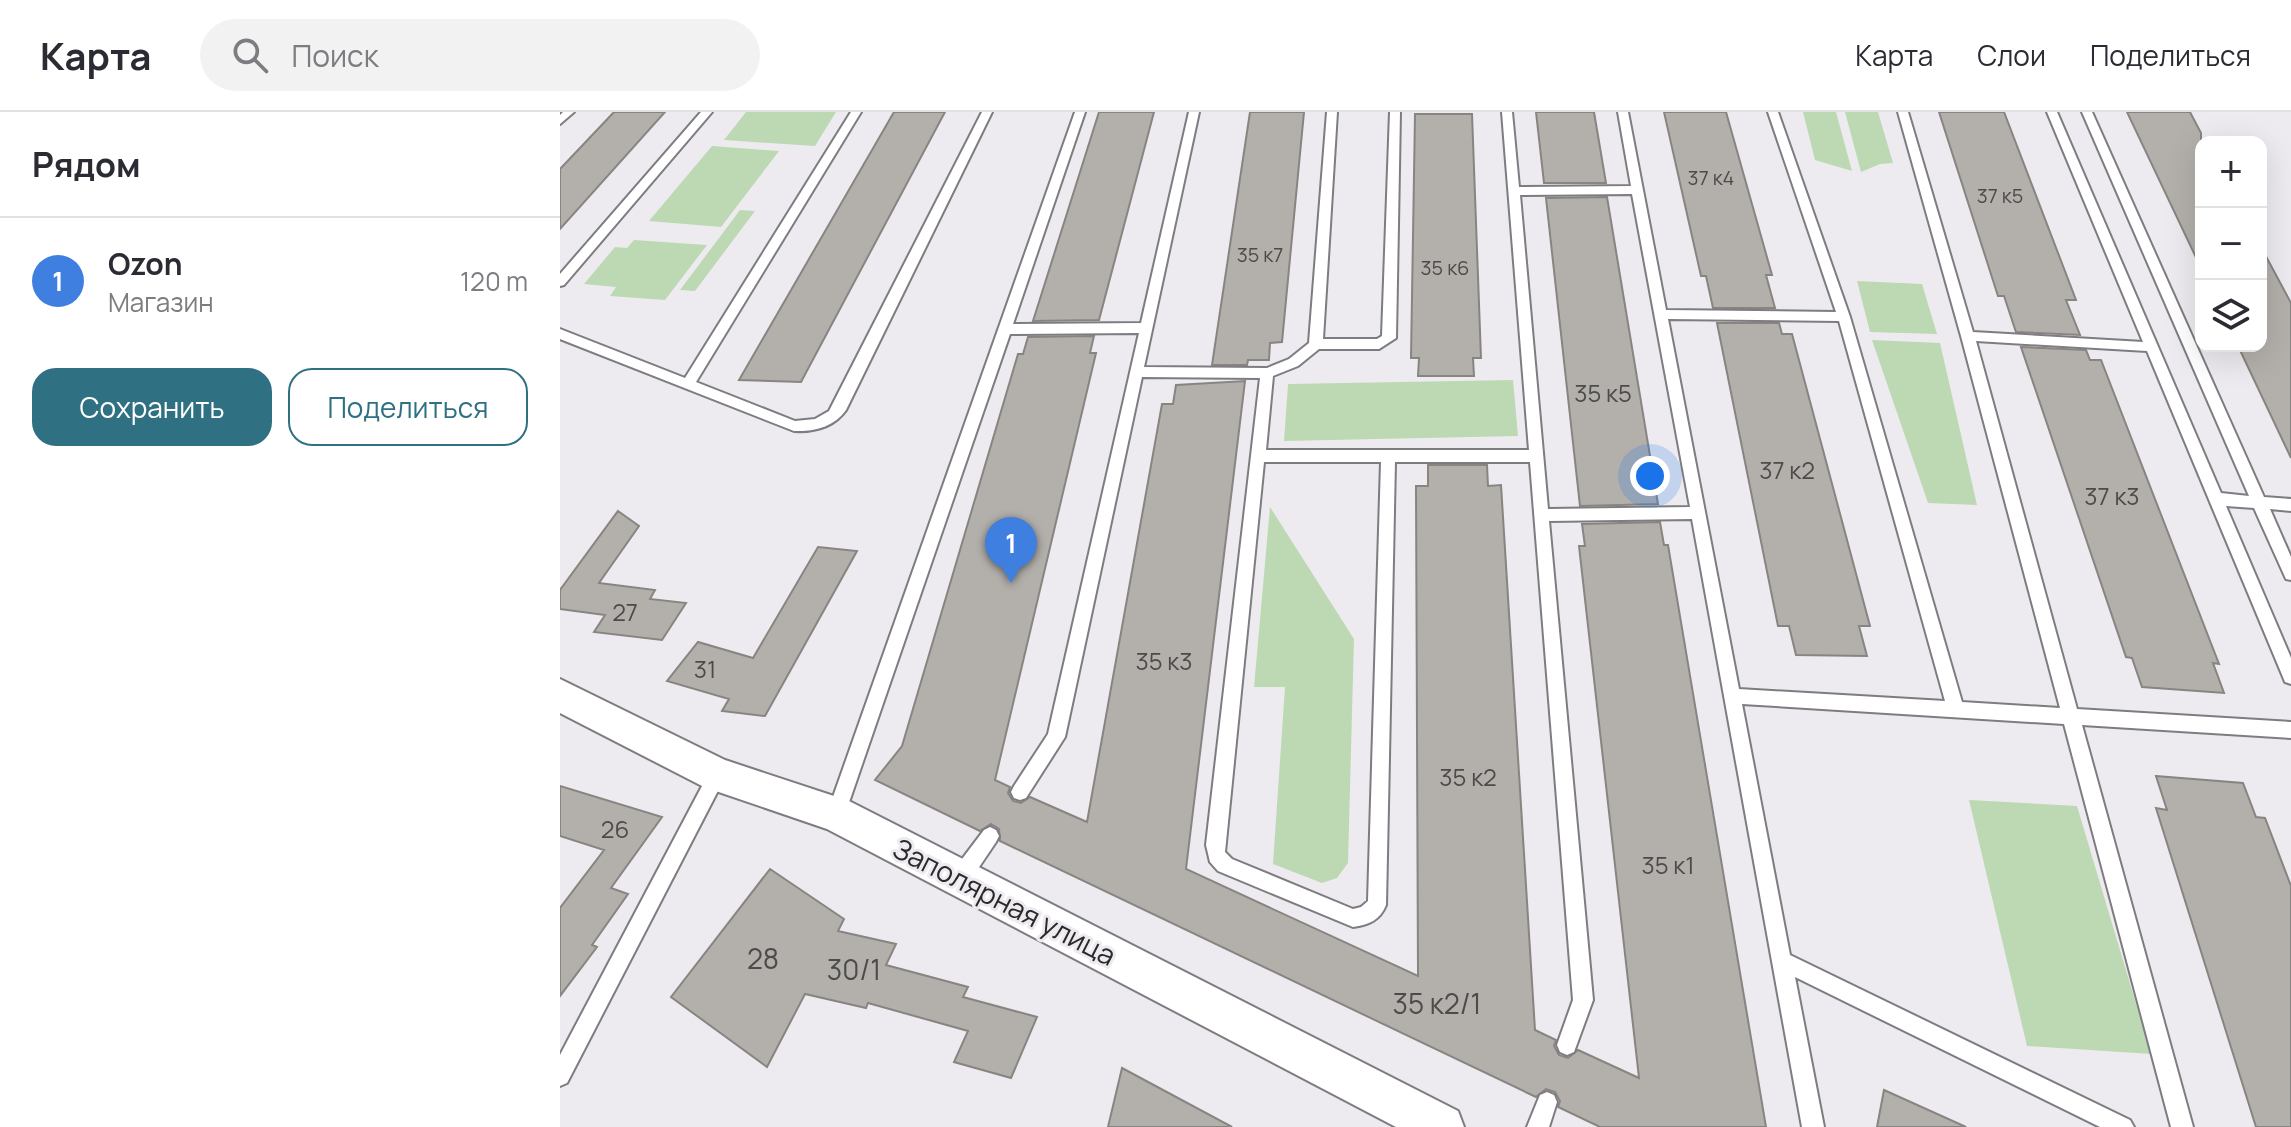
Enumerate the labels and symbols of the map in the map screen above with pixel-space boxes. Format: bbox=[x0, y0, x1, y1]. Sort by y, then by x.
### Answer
house number: 37 к4 bbox=[1688, 164, 1734, 191]
house number: 37 к5 bbox=[1977, 182, 2023, 209]
house number: 35 к7 bbox=[1237, 241, 1283, 268]
house number: 35 к6 bbox=[1421, 254, 1469, 281]
house number: 35 к5 bbox=[1574, 376, 1632, 409]
house number: 37 к2 bbox=[1759, 453, 1815, 486]
your location bbox=[1630, 456, 1670, 496]
house number: 37 к3 bbox=[2084, 479, 2140, 512]
pin: 1 bbox=[985, 517, 1037, 583]
house number: 27 bbox=[612, 595, 638, 628]
house number: 35 к3 bbox=[1135, 644, 1193, 677]
house number: 31 bbox=[694, 652, 716, 685]
house number: 35 к2 bbox=[1439, 760, 1497, 793]
house number: 26 bbox=[601, 812, 629, 845]
street label: Заполярная улица bbox=[887, 828, 1123, 974]
house number: 35 к1 bbox=[1641, 848, 1695, 881]
house number: 28 bbox=[747, 939, 779, 977]
house number: 30/1 bbox=[827, 950, 881, 988]
house number: 35 к2/1 bbox=[1393, 984, 1481, 1022]

